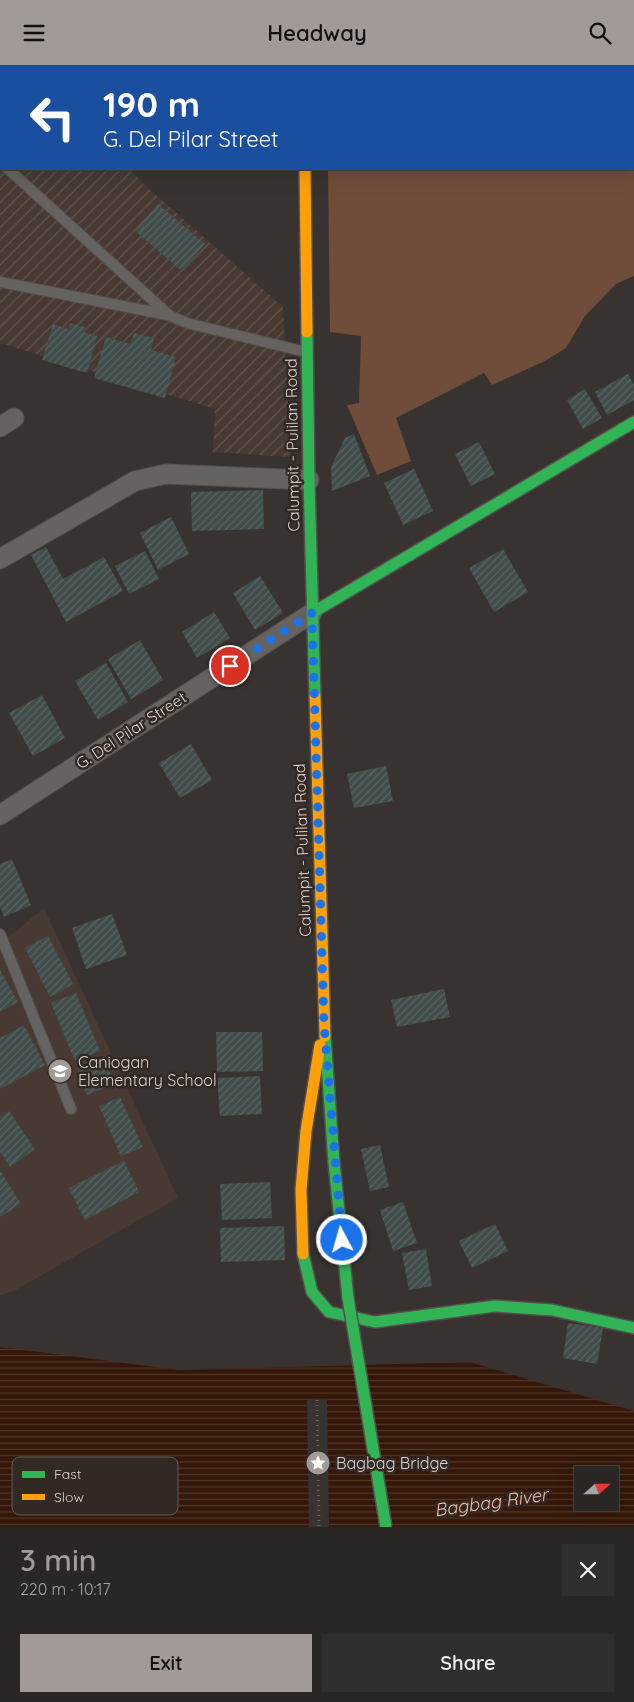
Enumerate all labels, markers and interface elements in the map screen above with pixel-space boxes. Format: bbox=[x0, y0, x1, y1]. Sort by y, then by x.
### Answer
icon: menu bbox=[20, 19, 48, 47]
text: Headway bbox=[267, 19, 367, 47]
icon: search bbox=[586, 19, 614, 47]
text: 190 m bbox=[103, 82, 200, 126]
icon: left bbox=[20, 85, 85, 150]
text: G. Del Pilar Street bbox=[103, 125, 279, 153]
street label: Calumpit - Pulilan Road bbox=[280, 358, 304, 532]
pin bbox=[209, 645, 251, 687]
icon: arrive bbox=[216, 652, 244, 680]
street label: G. Del Pilar Street bbox=[72, 687, 190, 773]
street label: Calumpit - Pulilan Road bbox=[289, 763, 315, 937]
place label: Caniogan Elementary School bbox=[78, 1052, 217, 1090]
school or university icon: Caniogan Elementary School bbox=[47, 1058, 73, 1084]
position arrow bbox=[315, 1213, 367, 1265]
place icon: Bagbag Bridge bbox=[305, 1450, 331, 1476]
place label: Bagbag Bridge bbox=[336, 1453, 448, 1473]
legend bbox=[12, 1457, 178, 1515]
text: Fast bbox=[54, 1465, 82, 1483]
north arrow bbox=[574, 1466, 619, 1511]
map controls bbox=[574, 1466, 619, 1511]
water label: Bagbag River bbox=[433, 1482, 551, 1521]
text: Slow bbox=[54, 1488, 84, 1506]
text: 3 min bbox=[20, 1541, 96, 1579]
button: close bbox=[562, 1544, 614, 1596]
text: 220 m · 10:17 bbox=[20, 1579, 111, 1599]
button: Exit bbox=[20, 1634, 312, 1692]
button: Share bbox=[322, 1634, 614, 1692]

